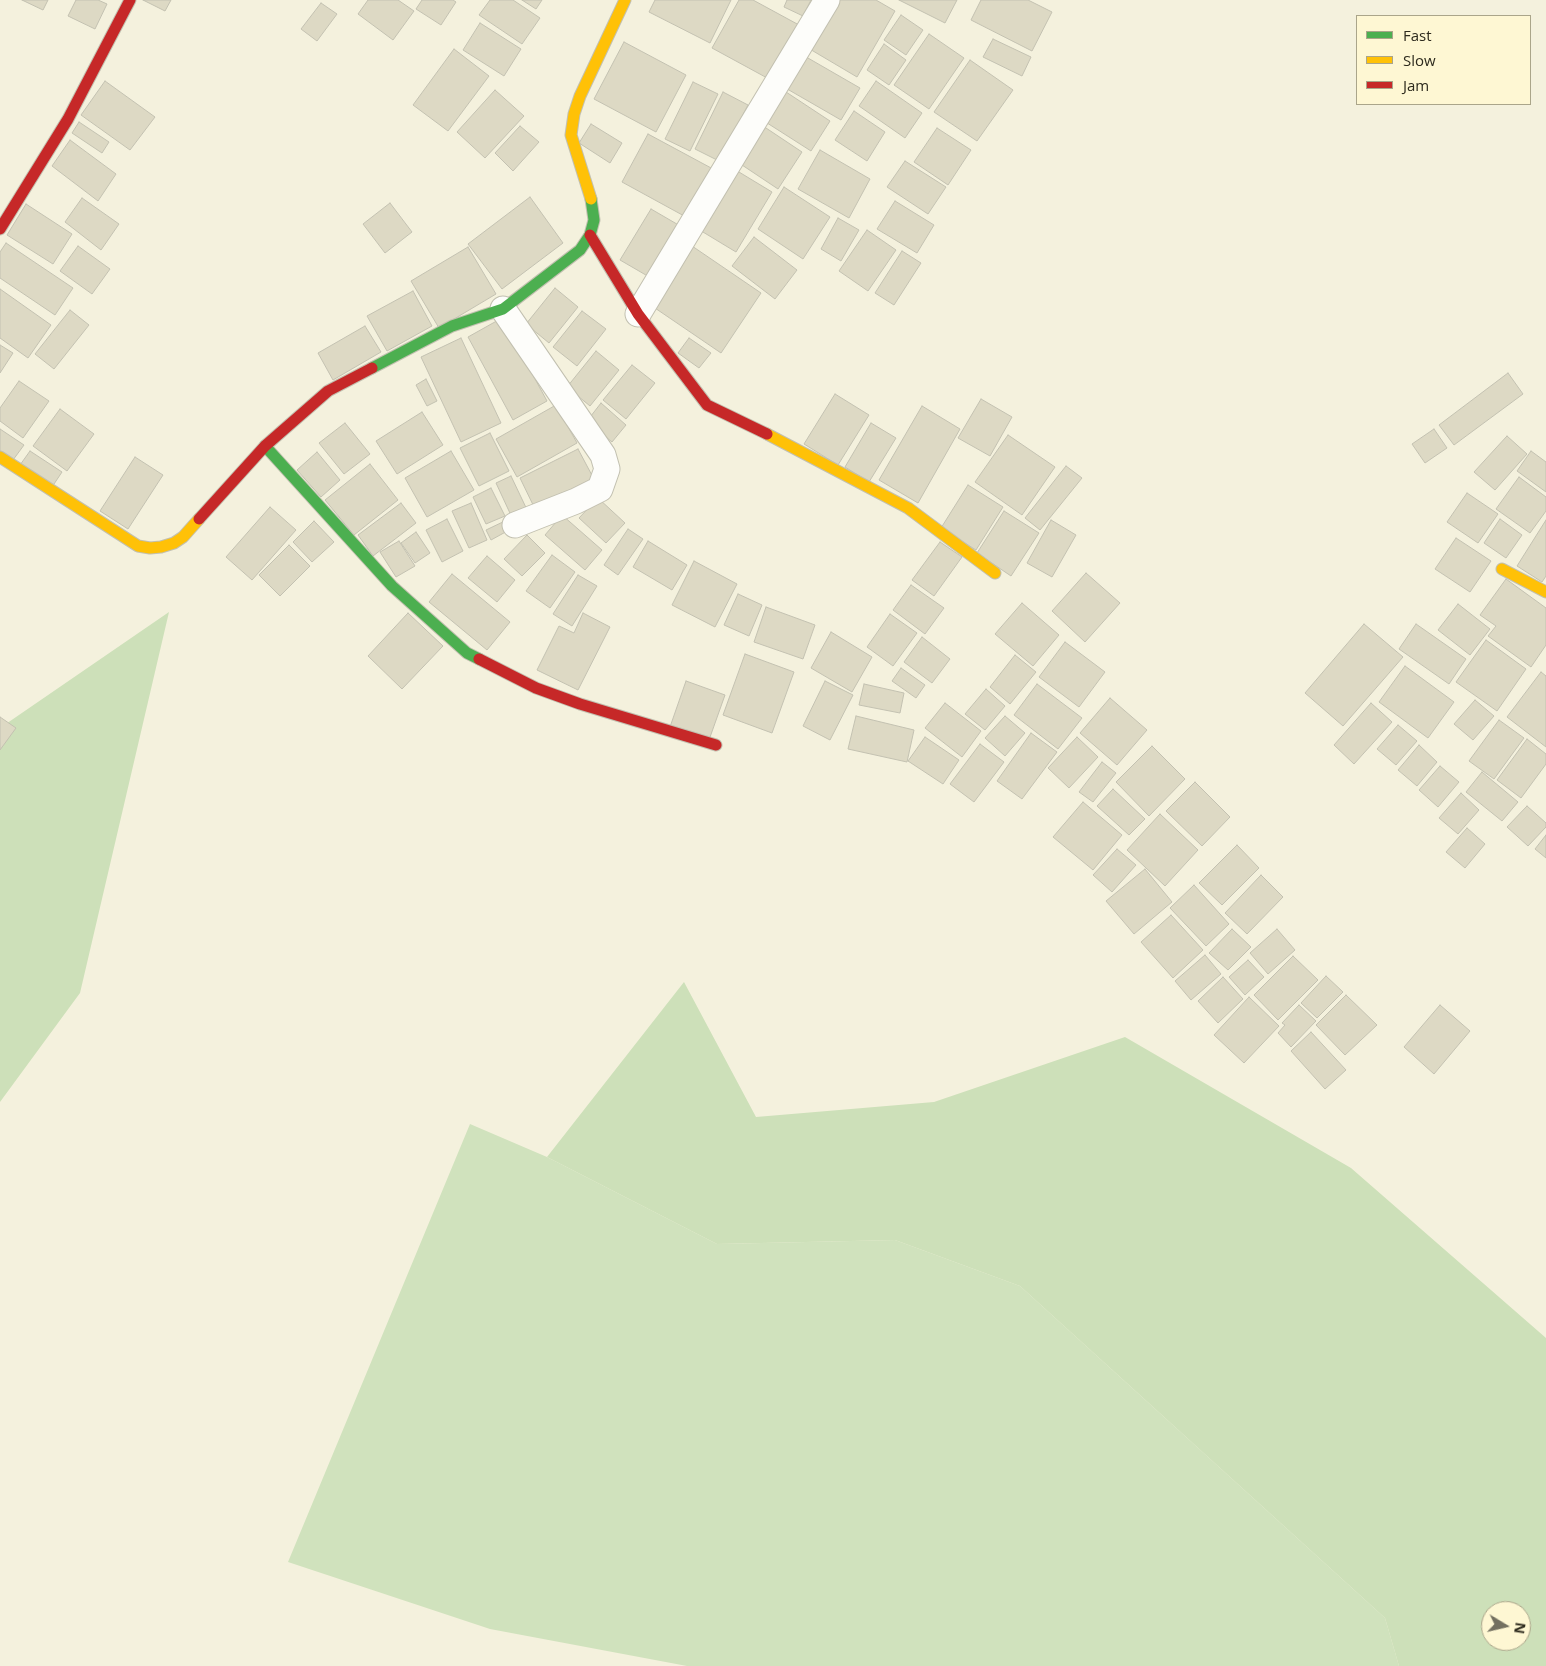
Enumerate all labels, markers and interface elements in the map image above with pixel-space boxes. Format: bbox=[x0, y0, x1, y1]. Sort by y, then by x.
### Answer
legend bbox=[1356, 15, 1531, 105]
text: Fast bbox=[1403, 25, 1432, 45]
text: Slow bbox=[1403, 50, 1436, 70]
text: Jam bbox=[1403, 75, 1429, 95]
north arrow bbox=[1481, 1601, 1531, 1651]
text: N bbox=[1510, 1621, 1531, 1635]

